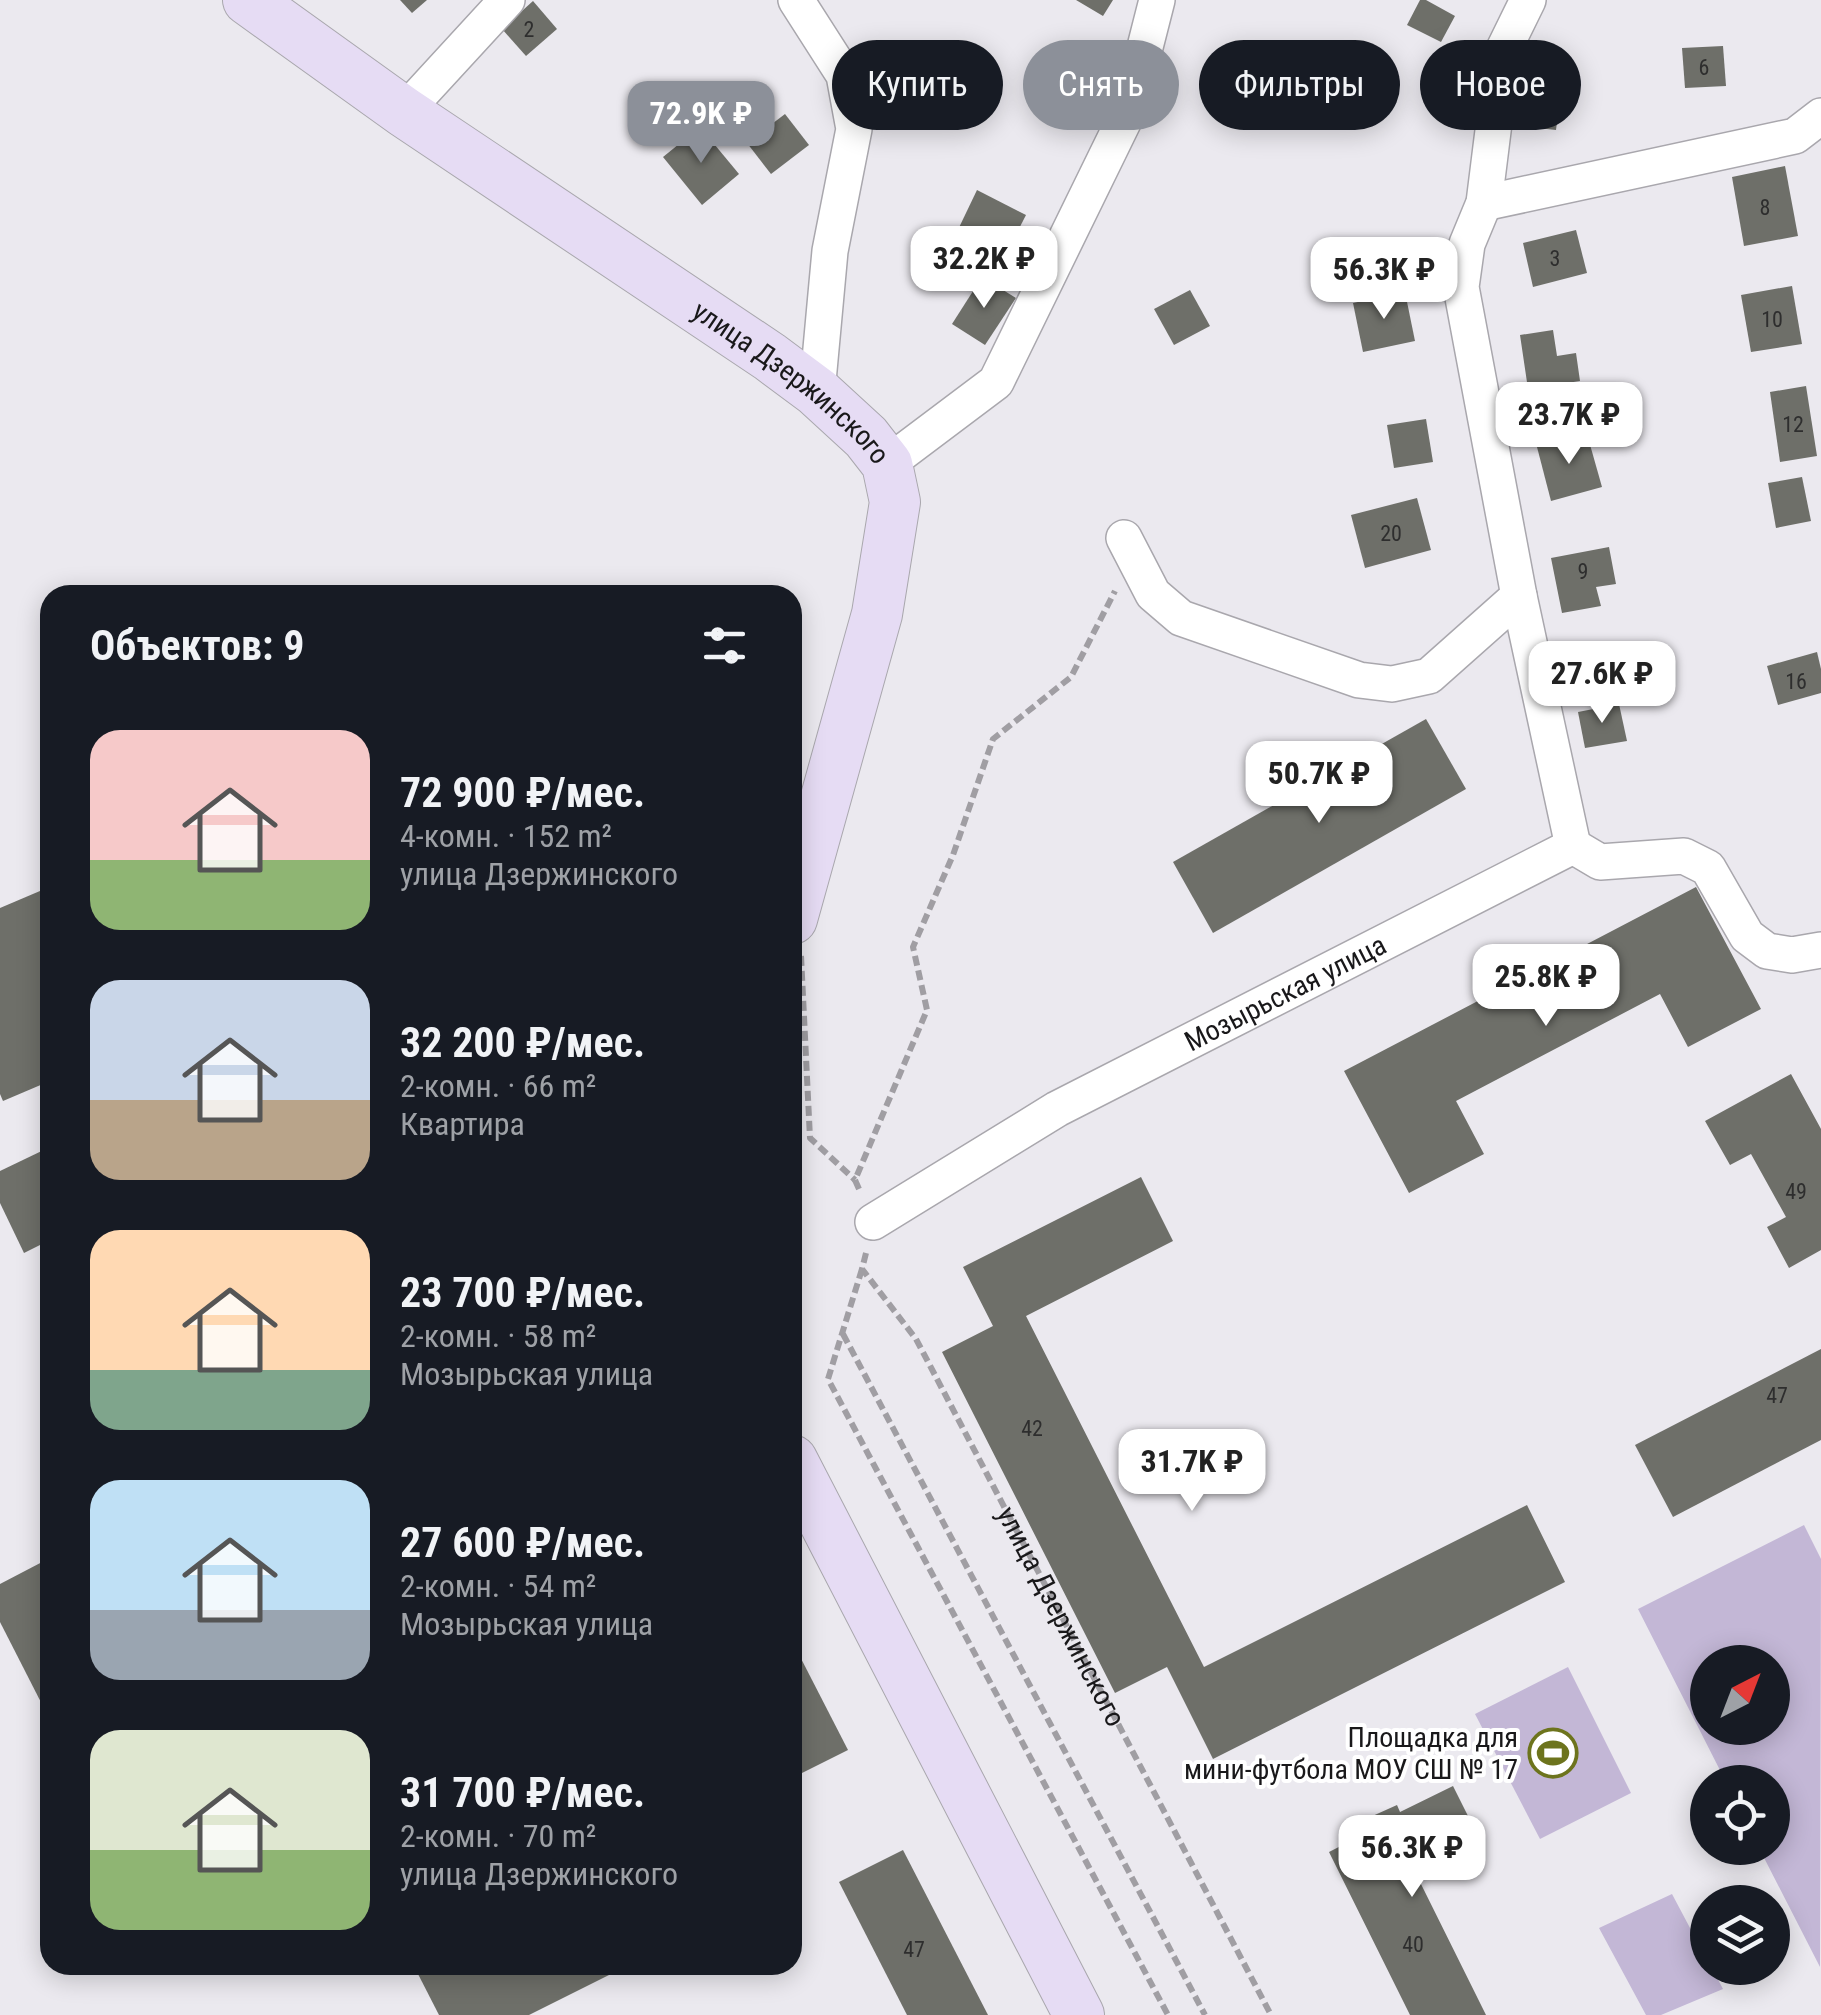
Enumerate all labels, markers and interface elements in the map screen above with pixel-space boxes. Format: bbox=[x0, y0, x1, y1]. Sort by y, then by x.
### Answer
house number: 2 bbox=[524, 17, 534, 42]
chip: Купить bbox=[832, 40, 1003, 130]
chip: Снять bbox=[1023, 40, 1179, 130]
chip: Фильтры bbox=[1199, 40, 1400, 130]
chip: Новое bbox=[1420, 40, 1581, 130]
house number: 6 bbox=[1699, 55, 1709, 80]
pin: 72.9K ₽ bbox=[609, 81, 793, 166]
text: 72.9K ₽ bbox=[650, 94, 752, 132]
house number: 8 bbox=[1760, 195, 1770, 220]
pin: 32.2K ₽ bbox=[892, 226, 1076, 311]
pin: 56.3K ₽ bbox=[1292, 237, 1476, 322]
text: 32.2K ₽ bbox=[933, 239, 1035, 277]
house number: 3 bbox=[1550, 246, 1560, 271]
text: 56.3K ₽ bbox=[1333, 250, 1435, 288]
street label: улица Дзержинского bbox=[686, 294, 896, 470]
house number: 10 bbox=[1761, 307, 1783, 332]
pin: 23.7K ₽ bbox=[1477, 382, 1661, 467]
text: 23.7K ₽ bbox=[1518, 395, 1620, 433]
house number: 12 bbox=[1782, 412, 1804, 437]
house number: 20 bbox=[1380, 521, 1402, 546]
house number: 9 bbox=[1578, 559, 1588, 584]
icon: filters bbox=[697, 618, 752, 673]
text: Объектов: 9 bbox=[90, 621, 304, 670]
pin: 27.6K ₽ bbox=[1510, 641, 1694, 726]
text: 27.6K ₽ bbox=[1551, 654, 1653, 692]
house number: 16 bbox=[1785, 669, 1807, 694]
pin: 50.7K ₽ bbox=[1227, 741, 1411, 826]
text: 50.7K ₽ bbox=[1268, 754, 1370, 792]
text: 72 900 ₽/мес. bbox=[400, 768, 645, 817]
icon: home bbox=[170, 770, 290, 890]
text: 4-комн. · 152 m² bbox=[400, 817, 612, 855]
text: улица Дзержинского bbox=[400, 855, 678, 893]
street label: Мозырьская улица bbox=[1179, 928, 1392, 1058]
pin: 25.8K ₽ bbox=[1454, 944, 1638, 1029]
text: 25.8K ₽ bbox=[1495, 957, 1597, 995]
text: 32 200 ₽/мес. bbox=[400, 1018, 645, 1067]
icon: home bbox=[170, 1020, 290, 1140]
text: 2-комн. · 66 m² bbox=[400, 1067, 596, 1105]
text: Квартира bbox=[400, 1105, 525, 1143]
house number: 49 bbox=[1785, 1179, 1807, 1204]
text: 23 700 ₽/мес. bbox=[400, 1268, 645, 1317]
icon: home bbox=[170, 1270, 290, 1390]
text: 2-комн. · 58 m² bbox=[400, 1317, 596, 1355]
text: Мозырьская улица bbox=[400, 1355, 653, 1393]
house number: 47 bbox=[1766, 1383, 1788, 1408]
house number: 42 bbox=[1021, 1416, 1043, 1441]
pin: 31.7K ₽ bbox=[1100, 1429, 1284, 1514]
text: 31.7K ₽ bbox=[1141, 1442, 1243, 1480]
street label: улица Дзержинского bbox=[990, 1501, 1132, 1732]
text: 27 600 ₽/мес. bbox=[400, 1518, 645, 1567]
icon: home bbox=[170, 1520, 290, 1640]
text: 2-комн. · 54 m² bbox=[400, 1567, 596, 1605]
text: Мозырьская улица bbox=[400, 1605, 653, 1643]
north arrow bbox=[1690, 1645, 1790, 1745]
map controls bbox=[1690, 1645, 1790, 1985]
place label: Площадка для мини-футбола МОУ СШ № 17 bbox=[1184, 1721, 1518, 1786]
sports icon: Площадка для мини-футбола МОУ СШ № 17 bbox=[1527, 1727, 1579, 1779]
button: locate bbox=[1690, 1765, 1790, 1865]
text: 31 700 ₽/мес. bbox=[400, 1768, 645, 1817]
icon: home bbox=[170, 1770, 290, 1890]
pin: 56.3K ₽ bbox=[1320, 1815, 1504, 1900]
text: 2-комн. · 70 m² bbox=[400, 1817, 596, 1855]
text: 56.3K ₽ bbox=[1361, 1828, 1463, 1866]
text: улица Дзержинского bbox=[400, 1855, 678, 1893]
button: layers bbox=[1690, 1885, 1790, 1985]
house number: 40 bbox=[1402, 1932, 1424, 1957]
house number: 47 bbox=[903, 1937, 925, 1962]

